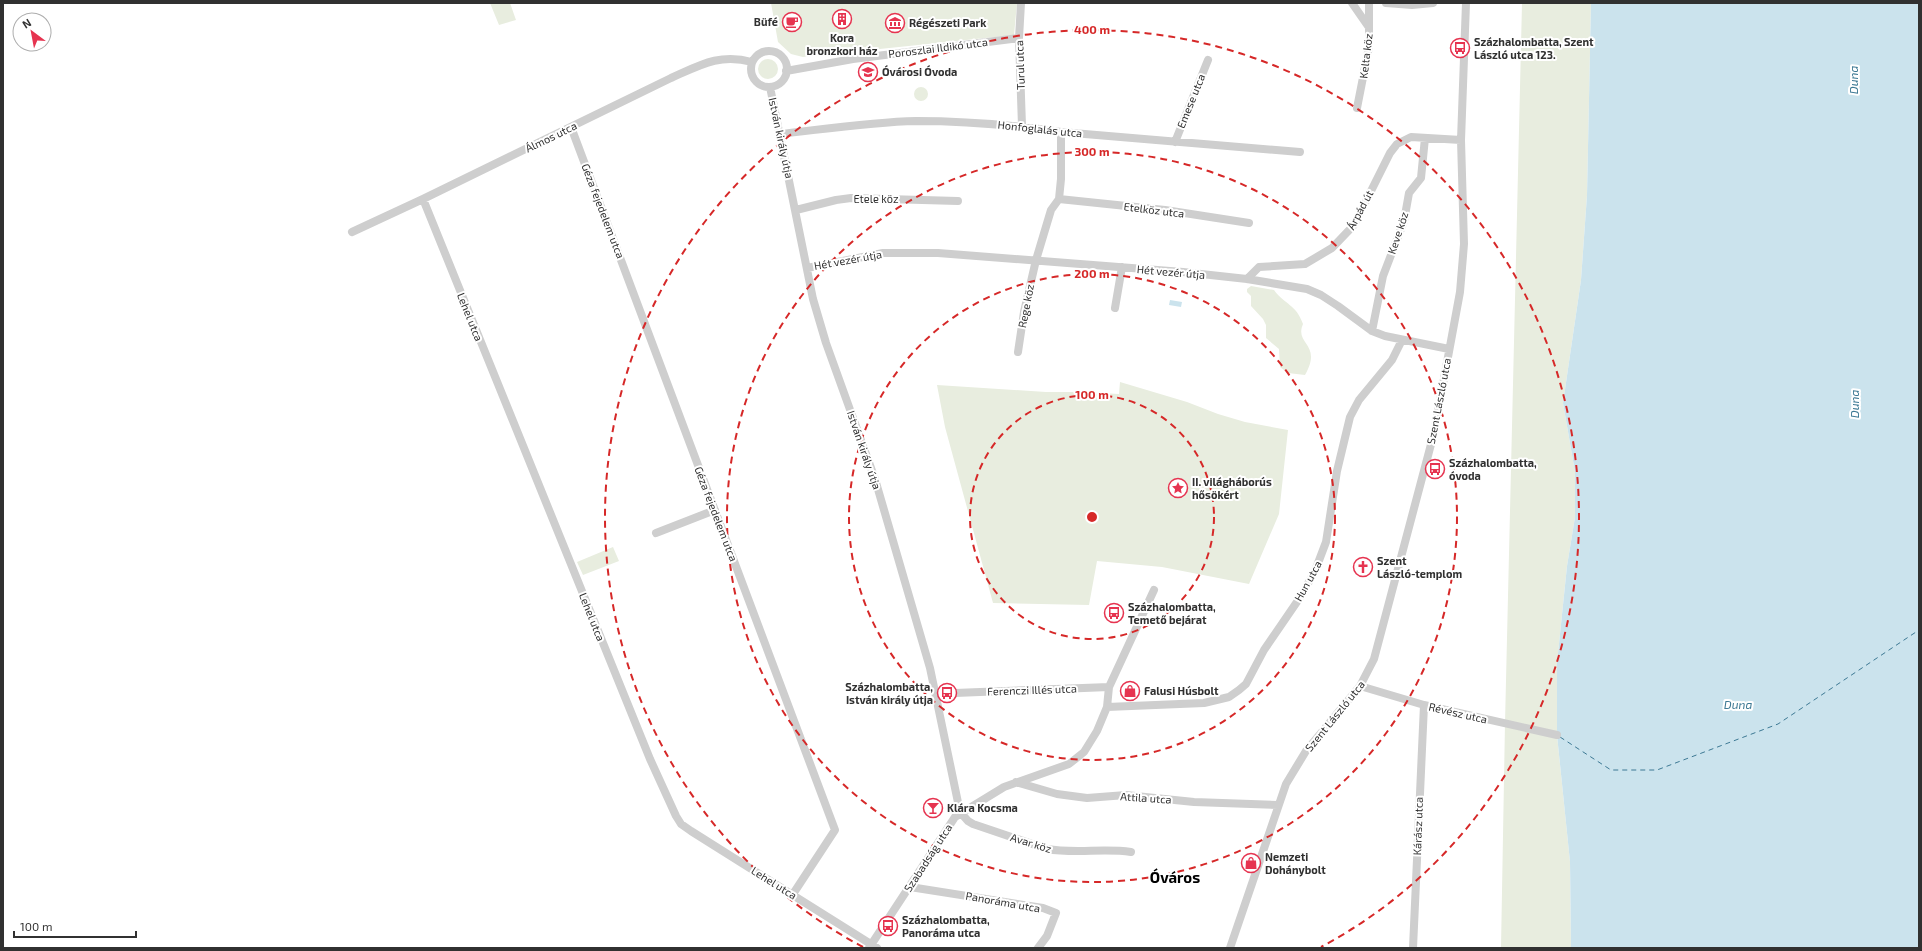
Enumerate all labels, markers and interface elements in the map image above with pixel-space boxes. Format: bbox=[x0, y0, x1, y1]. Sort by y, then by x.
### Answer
building icon: Kora bronzkori ház bbox=[831, 8, 853, 30]
cafe icon: Büfé bbox=[781, 11, 803, 33]
north arrow bbox=[12, 12, 52, 52]
museum icon: Régészeti Park bbox=[884, 12, 906, 34]
text: N bbox=[20, 15, 33, 31]
place label: Büfé bbox=[754, 15, 778, 28]
place label: Régészeti Park bbox=[909, 16, 987, 29]
text: 400 m bbox=[1074, 22, 1110, 36]
place label: Kora bronzkori ház bbox=[806, 31, 878, 57]
street label: Kelta köz bbox=[1356, 32, 1375, 79]
street label: Poroszlai Ildikó utca bbox=[887, 35, 988, 60]
place label: Százhalombatta, Szent László utca 123. bbox=[1474, 35, 1594, 61]
bus stop icon: Százhalombatta, Szent László utca 123. bbox=[1449, 37, 1471, 59]
street label: Turul utca bbox=[1012, 40, 1027, 90]
school or university icon: Óvárosi Óvoda bbox=[857, 61, 879, 83]
place label: Óvárosi Óvoda bbox=[882, 65, 957, 78]
water label: Duna bbox=[1846, 66, 1860, 94]
street label: Emese utca bbox=[1174, 72, 1207, 130]
street label: István király útja bbox=[766, 96, 796, 180]
street label: Álmos utca bbox=[523, 118, 579, 155]
street label: Honfoglalás utca bbox=[997, 118, 1083, 139]
text: 300 m bbox=[1074, 144, 1110, 158]
street label: Géza fejedelem utca bbox=[578, 161, 628, 261]
street label: Árpád út bbox=[1344, 188, 1375, 232]
street label: Etele köz bbox=[853, 192, 899, 205]
street label: Etelköz utca bbox=[1123, 199, 1185, 220]
street label: Keve köz bbox=[1385, 210, 1411, 256]
street label: Hét vezér útja bbox=[813, 247, 883, 273]
street label: Hét vezér útja bbox=[1136, 262, 1206, 282]
text: 200 m bbox=[1074, 266, 1110, 280]
street label: Rege köz bbox=[1015, 282, 1036, 329]
street label: Lehel utca bbox=[455, 291, 486, 343]
street label: Szent László utca bbox=[1424, 357, 1453, 445]
text: 100 m bbox=[1075, 387, 1109, 401]
water label: Duna bbox=[1847, 390, 1861, 418]
street label: István király útja bbox=[844, 409, 884, 491]
place label: Százhalombatta, óvoda bbox=[1449, 456, 1537, 482]
bus stop icon: Százhalombatta, óvoda bbox=[1424, 458, 1446, 480]
street label: Géza fejedelem utca bbox=[691, 464, 741, 564]
place label: II. világháborús hősökért bbox=[1192, 475, 1272, 501]
place icon: II. világháborús hősökért bbox=[1167, 477, 1189, 499]
centre of rings bbox=[1085, 510, 1099, 524]
place label: Szent László-templom bbox=[1377, 554, 1462, 580]
church icon: Szent László-templom bbox=[1352, 556, 1374, 578]
street label: Hun utca bbox=[1291, 558, 1324, 603]
street label: Lehel utca bbox=[577, 591, 608, 643]
place label: Százhalombatta, Temető bejárat bbox=[1128, 600, 1216, 627]
bus stop icon: Százhalombatta, Temető bejárat bbox=[1103, 602, 1125, 624]
street label: Szent László utca bbox=[1302, 678, 1367, 754]
place label: Százhalombatta, István király útja bbox=[845, 680, 933, 707]
shop icon: Falusi Húsbolt bbox=[1119, 680, 1141, 702]
street label: Ferenczi Illés utca bbox=[987, 681, 1077, 698]
bus stop icon: Százhalombatta, István király útja bbox=[936, 682, 958, 704]
place label: Falusi Húsbolt bbox=[1144, 684, 1219, 697]
water label: Duna bbox=[1724, 697, 1752, 711]
street label: Révész utca bbox=[1428, 699, 1489, 726]
street label: Attila utca bbox=[1120, 789, 1172, 806]
bar icon: Klára Kocsma bbox=[922, 797, 944, 819]
street label: Kárász utca bbox=[1410, 797, 1425, 855]
place label: Klára Kocsma bbox=[947, 801, 1018, 814]
street label: Szabadság utca bbox=[901, 821, 954, 894]
street label: Avar köz bbox=[1009, 830, 1054, 855]
place label: Nemzeti Dohánybolt bbox=[1265, 850, 1326, 877]
shop icon: Nemzeti Dohánybolt bbox=[1240, 852, 1262, 874]
street label: Lehel utca bbox=[749, 864, 799, 902]
district label: Óváros bbox=[1150, 868, 1200, 886]
street label: Panoráma utca bbox=[965, 889, 1041, 914]
scale bar bbox=[14, 913, 136, 939]
place label: Százhalombatta, Panoráma utca bbox=[902, 913, 990, 939]
bus stop icon: Százhalombatta, Panoráma utca bbox=[877, 915, 899, 937]
text: 100 m bbox=[20, 919, 52, 933]

